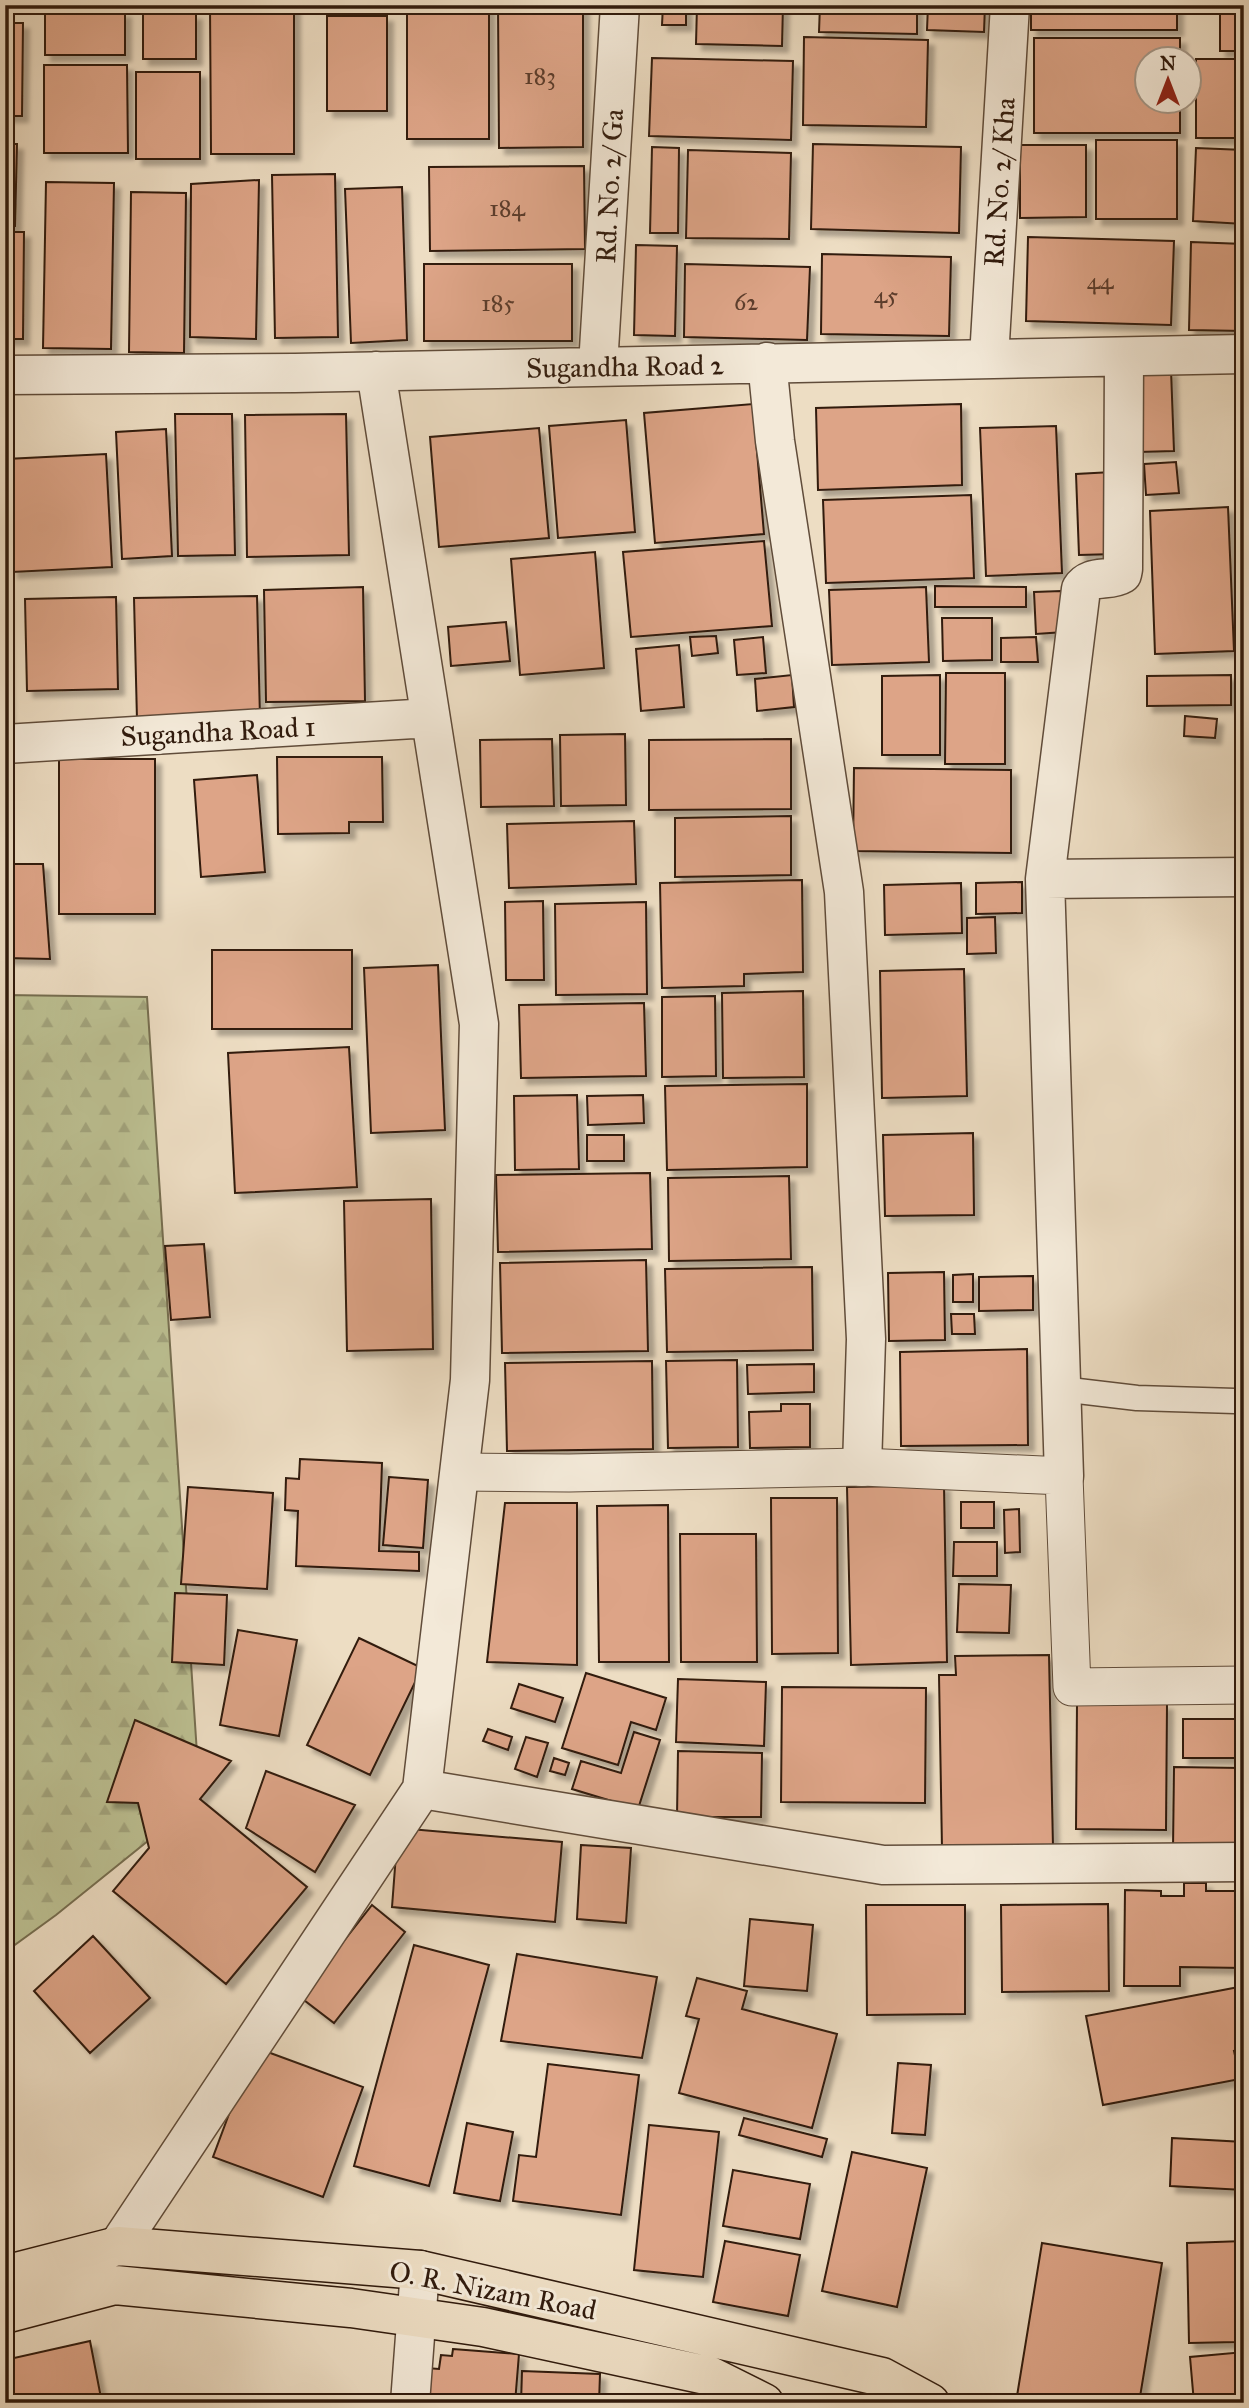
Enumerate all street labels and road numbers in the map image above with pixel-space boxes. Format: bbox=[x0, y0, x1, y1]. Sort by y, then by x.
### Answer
street label: Rd. No. 2/ Kha bbox=[976, 96, 1023, 268]
street label: Rd. No. 2/ Ga bbox=[588, 108, 631, 264]
street label: Sugandha Road 2 bbox=[526, 347, 724, 386]
street label: Sugandha Road 1 bbox=[120, 709, 316, 754]
street label: O. R. Nizam Road bbox=[386, 2253, 599, 2328]

